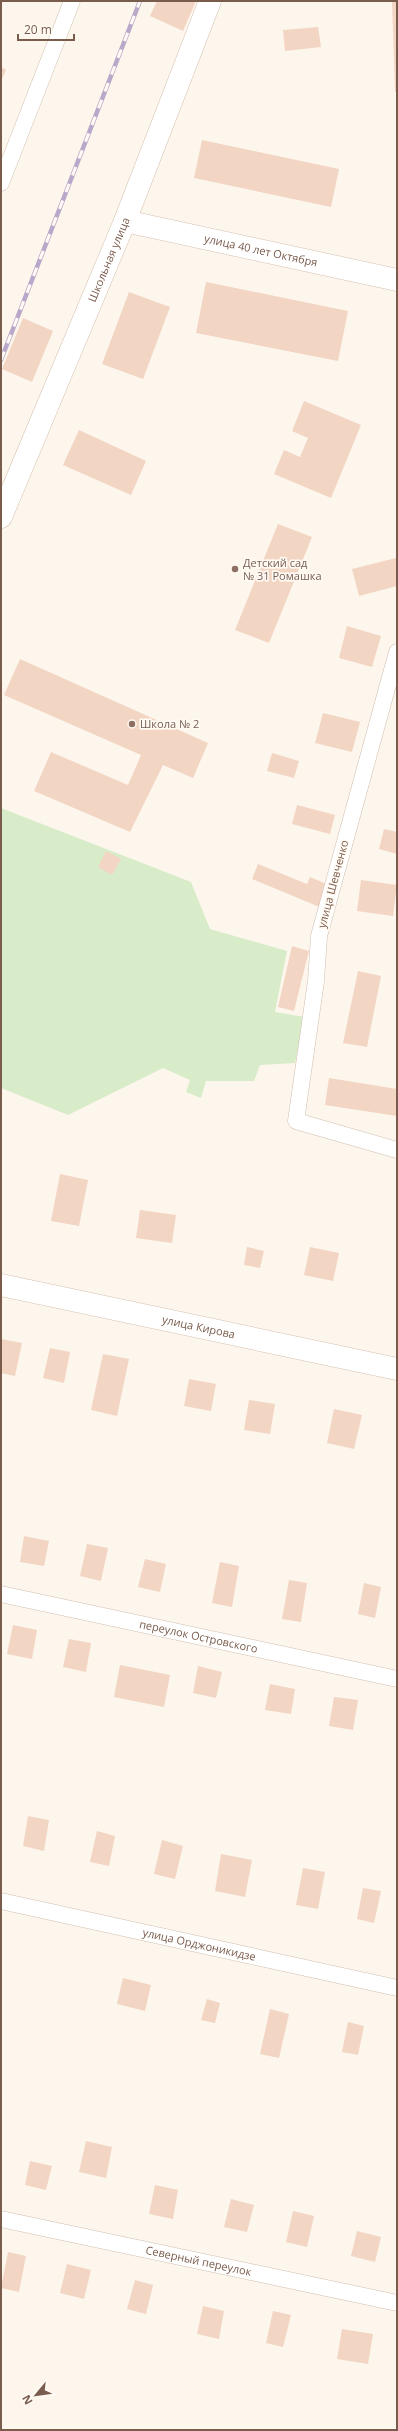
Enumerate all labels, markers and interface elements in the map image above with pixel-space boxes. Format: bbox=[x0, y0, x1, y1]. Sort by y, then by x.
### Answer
scale bar bbox=[18, 16, 74, 42]
text: 20 m bbox=[24, 21, 52, 38]
street label: Школьная улица bbox=[84, 215, 133, 304]
street label: улица 40 лет Октября bbox=[203, 230, 319, 270]
place label: Детский сад № 31 Ромашка bbox=[243, 555, 322, 583]
marker: Детский сад № 31 Ромашка bbox=[230, 564, 240, 574]
place label: Школа № 2 bbox=[140, 716, 199, 731]
marker: Школа № 2 bbox=[127, 719, 137, 729]
street label: улица Шевченко bbox=[314, 838, 352, 930]
street label: улица Кирова bbox=[161, 1311, 237, 1341]
street label: переулок Островского bbox=[138, 1616, 260, 1656]
street label: улица Орджоникидзе bbox=[141, 1924, 257, 1964]
street label: Северный переулок bbox=[144, 2242, 253, 2279]
north arrow bbox=[16, 2375, 56, 2415]
text: N bbox=[18, 2393, 36, 2408]

